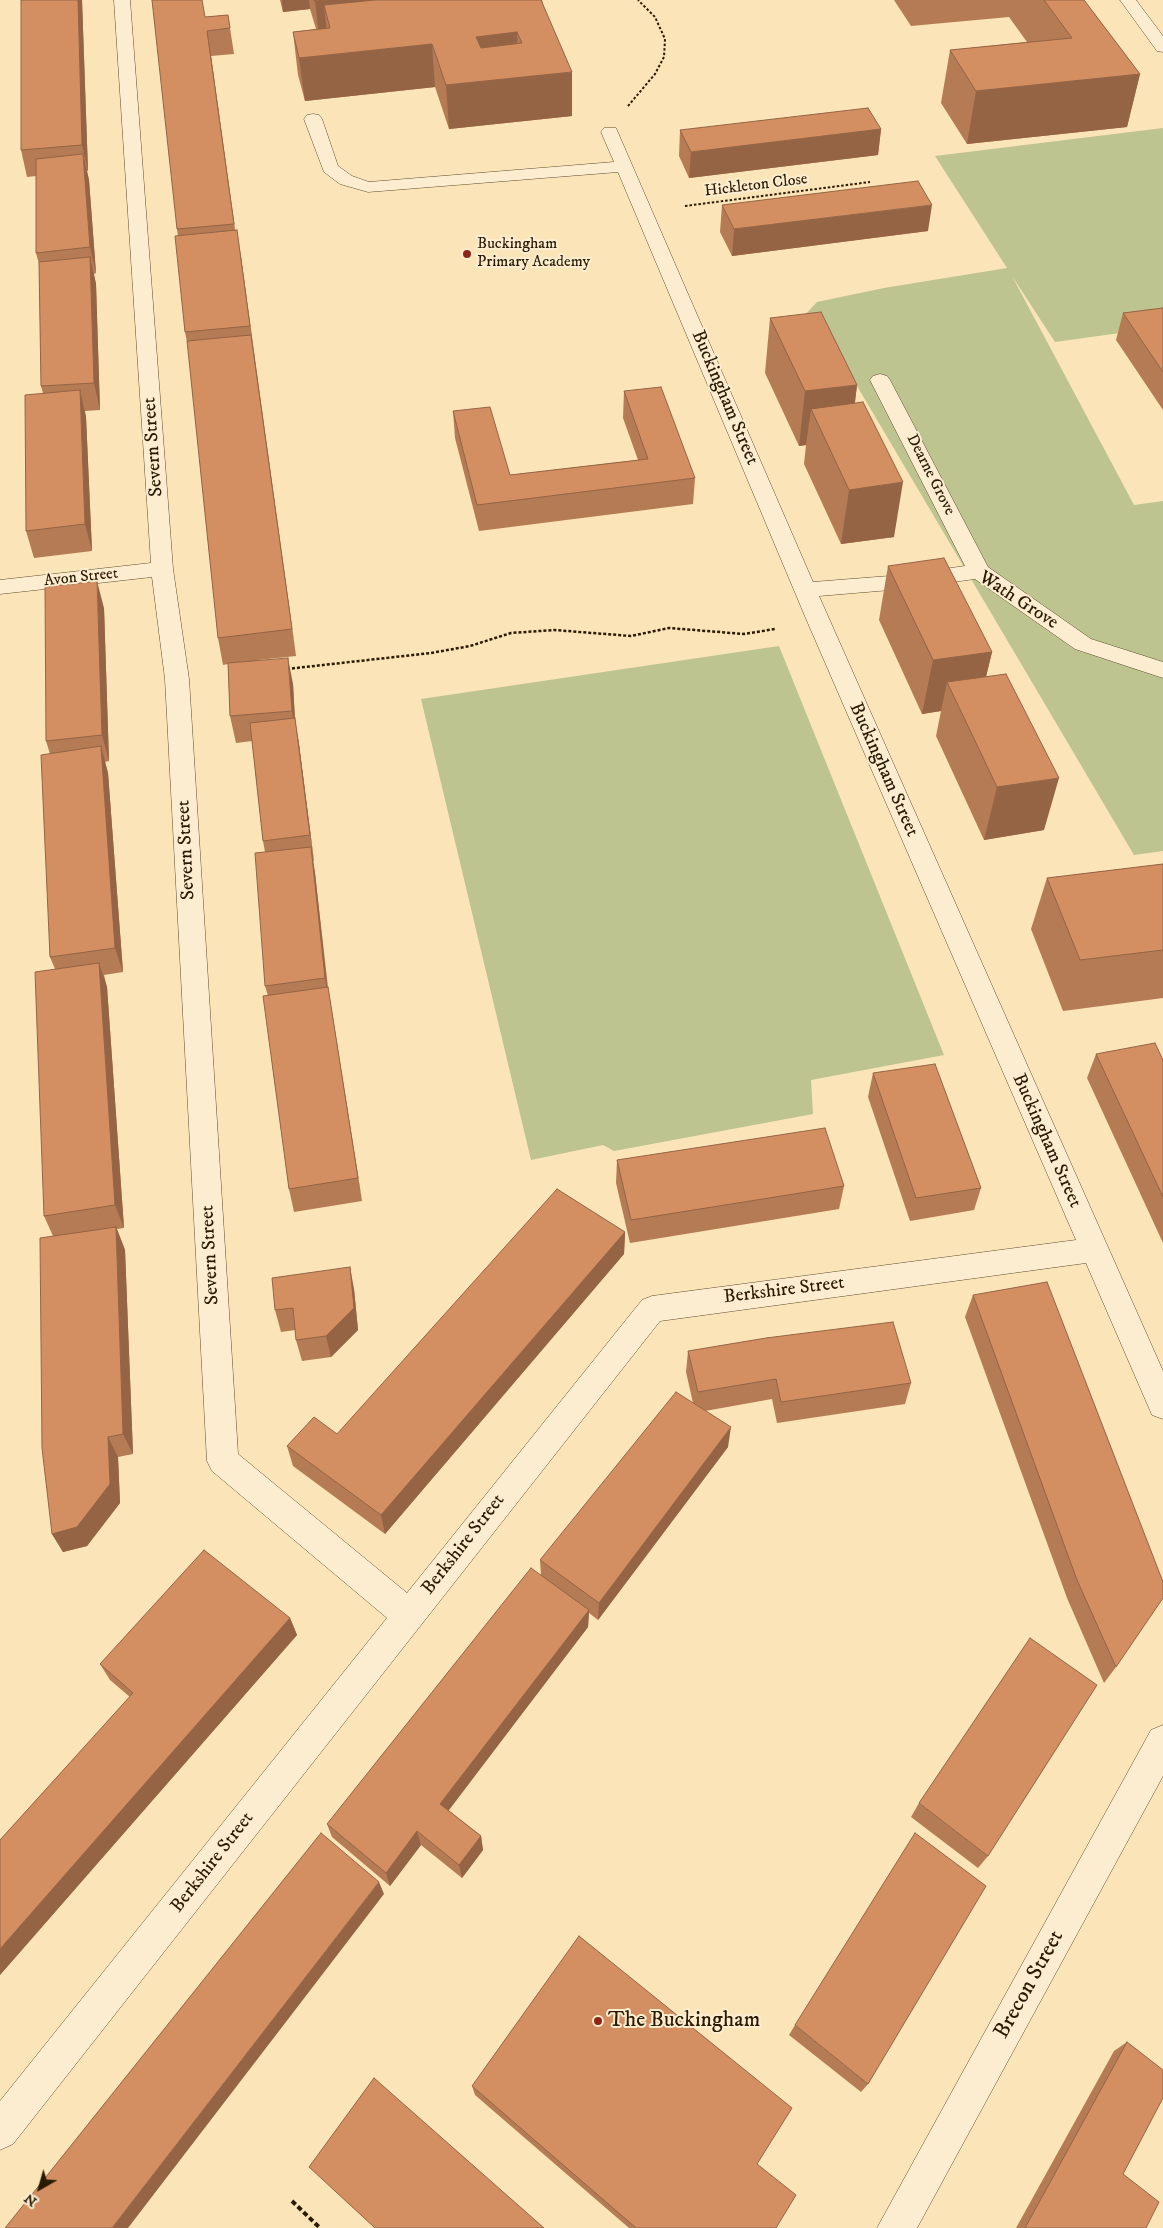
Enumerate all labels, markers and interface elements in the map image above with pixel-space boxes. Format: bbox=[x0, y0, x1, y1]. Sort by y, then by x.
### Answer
street label: Hickleton Close bbox=[703, 170, 809, 202]
place label: Buckingham Primary Academy bbox=[477, 235, 590, 273]
marker: Buckingham Primary Academy bbox=[461, 248, 473, 260]
street label: Buckingham Street bbox=[685, 327, 763, 469]
street label: Severn Street bbox=[139, 396, 169, 498]
street label: Dearne Grove bbox=[901, 431, 959, 519]
street label: Avon Street bbox=[43, 565, 119, 591]
street label: Wath Grove bbox=[974, 567, 1062, 635]
street label: Buckingham Street bbox=[843, 699, 923, 841]
street label: Severn Street bbox=[173, 799, 201, 901]
street label: Buckingham Street bbox=[1006, 1070, 1086, 1212]
street label: Severn Street bbox=[197, 1204, 225, 1306]
street label: Berkshire Street bbox=[722, 1272, 846, 1310]
street label: Berkshire Street bbox=[418, 1490, 510, 1600]
street label: Berkshire Street bbox=[167, 1808, 259, 1918]
street label: Brecon Street bbox=[989, 1926, 1071, 2044]
place label: The Buckingham bbox=[608, 2008, 760, 2034]
marker: The Buckingham bbox=[592, 2015, 604, 2027]
north arrow bbox=[15, 2163, 65, 2213]
text: N bbox=[21, 2189, 41, 2210]

